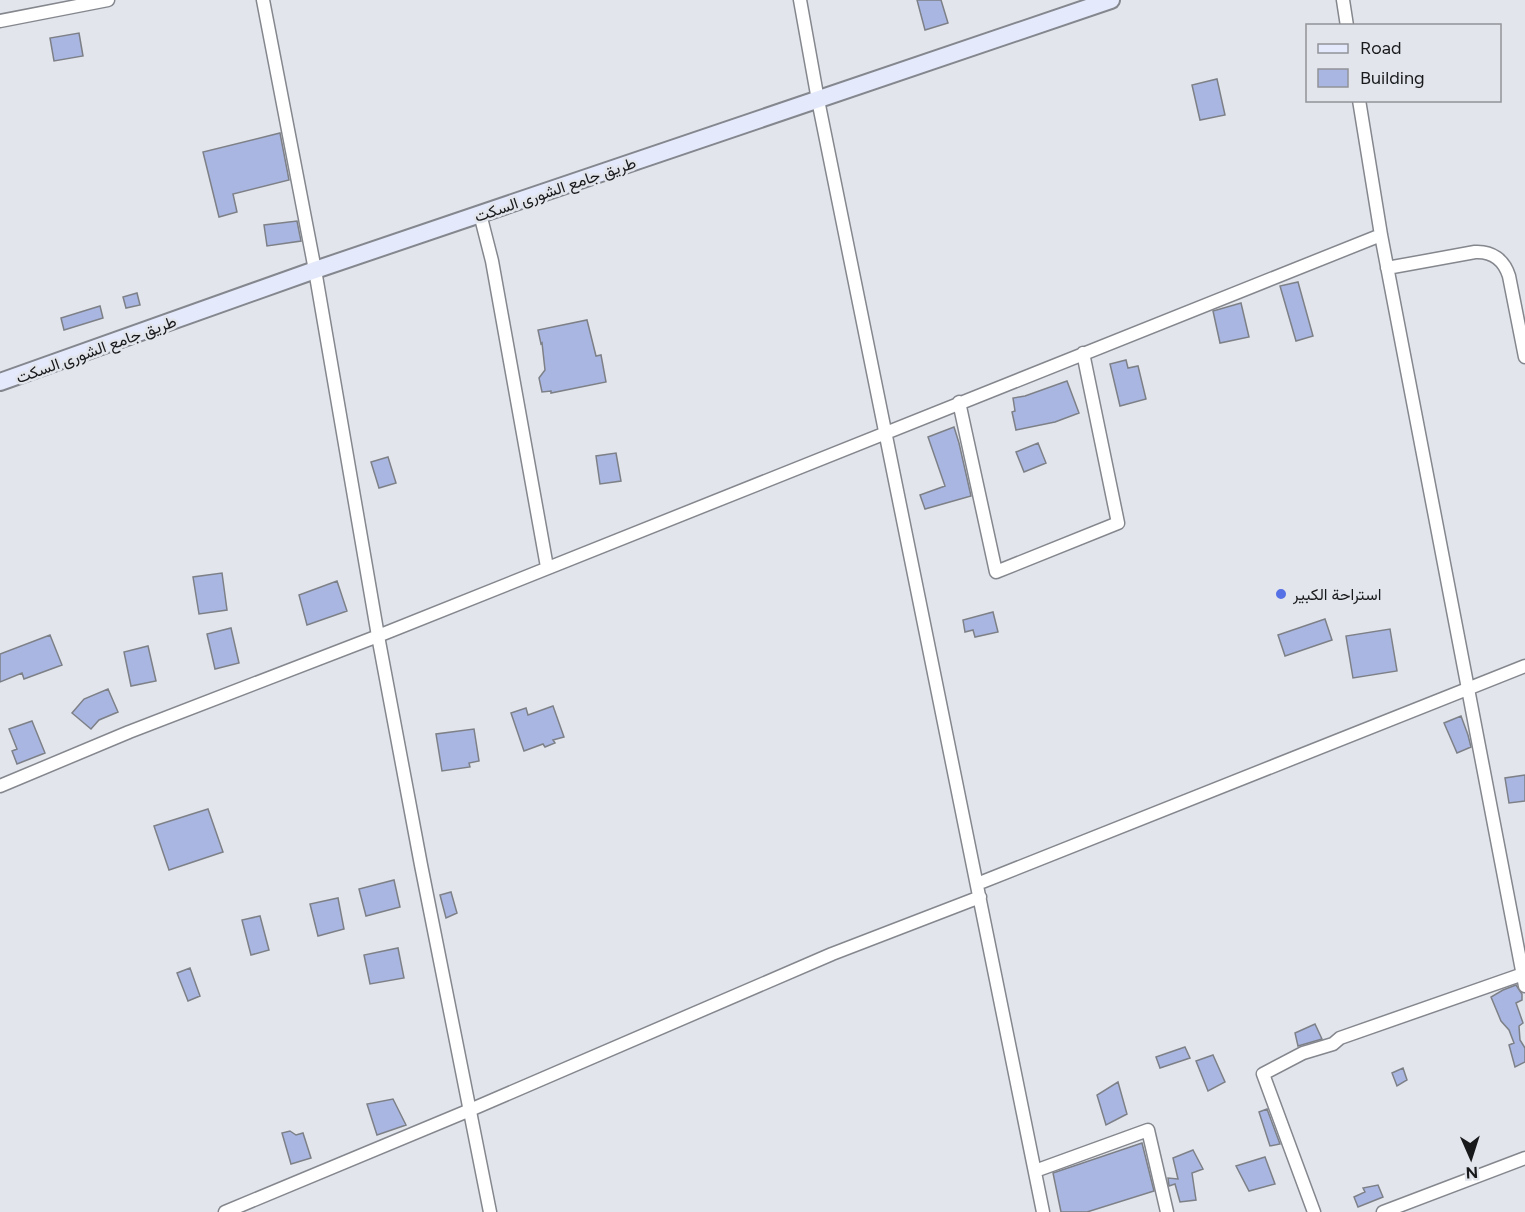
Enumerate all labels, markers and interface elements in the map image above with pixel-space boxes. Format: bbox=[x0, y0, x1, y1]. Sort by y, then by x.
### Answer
legend bbox=[1306, 24, 1501, 102]
text: Road bbox=[1360, 37, 1401, 59]
text: Building bbox=[1360, 67, 1425, 89]
street label: طريق جامع الشورى السكت bbox=[472, 153, 639, 228]
street label: طريق جامع الشورى السكت bbox=[13, 312, 180, 389]
place label: استراحة الكبير bbox=[1292, 585, 1381, 605]
marker: استراحة الكبير bbox=[1274, 587, 1288, 601]
north arrow bbox=[1441, 1128, 1501, 1188]
text: N bbox=[1465, 1163, 1478, 1182]

